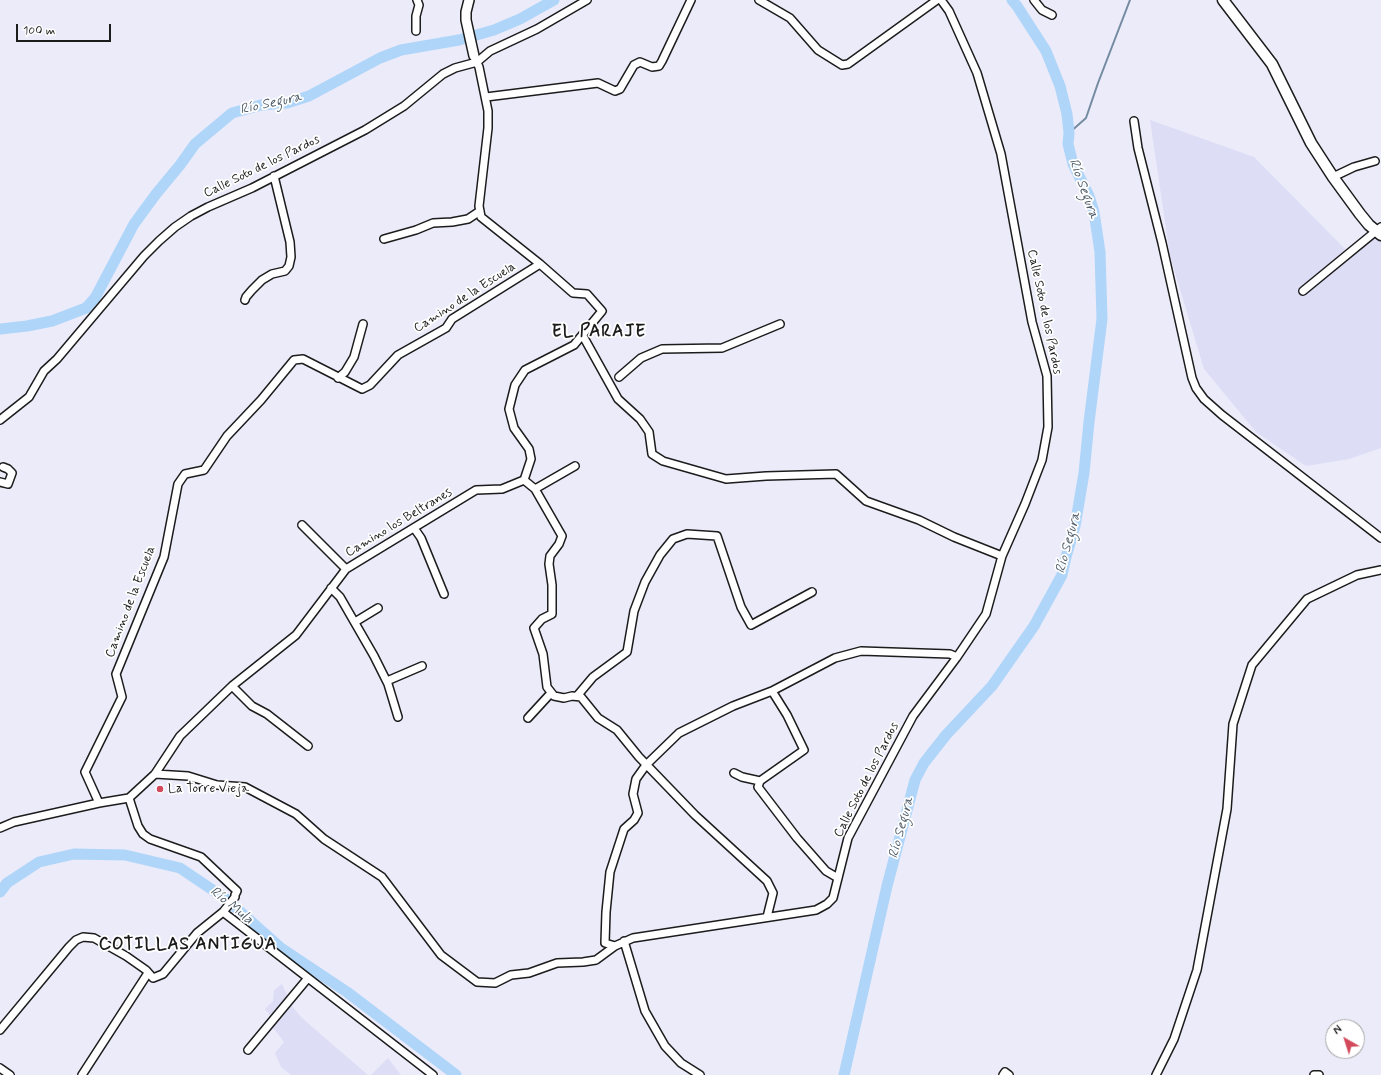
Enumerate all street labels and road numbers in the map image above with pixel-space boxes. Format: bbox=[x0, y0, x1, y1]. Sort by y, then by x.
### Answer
street label: Calle Soto de los Pardos bbox=[201, 132, 323, 202]
street label: Calle Soto de los Pardos bbox=[1023, 248, 1065, 376]
street label: Camino de la Escuela bbox=[411, 259, 519, 337]
street label: Camino los Beltranes bbox=[343, 485, 455, 561]
street label: Camino de la Escuela bbox=[103, 544, 159, 660]
street label: Calle Soto de los Pardos bbox=[831, 720, 903, 840]

